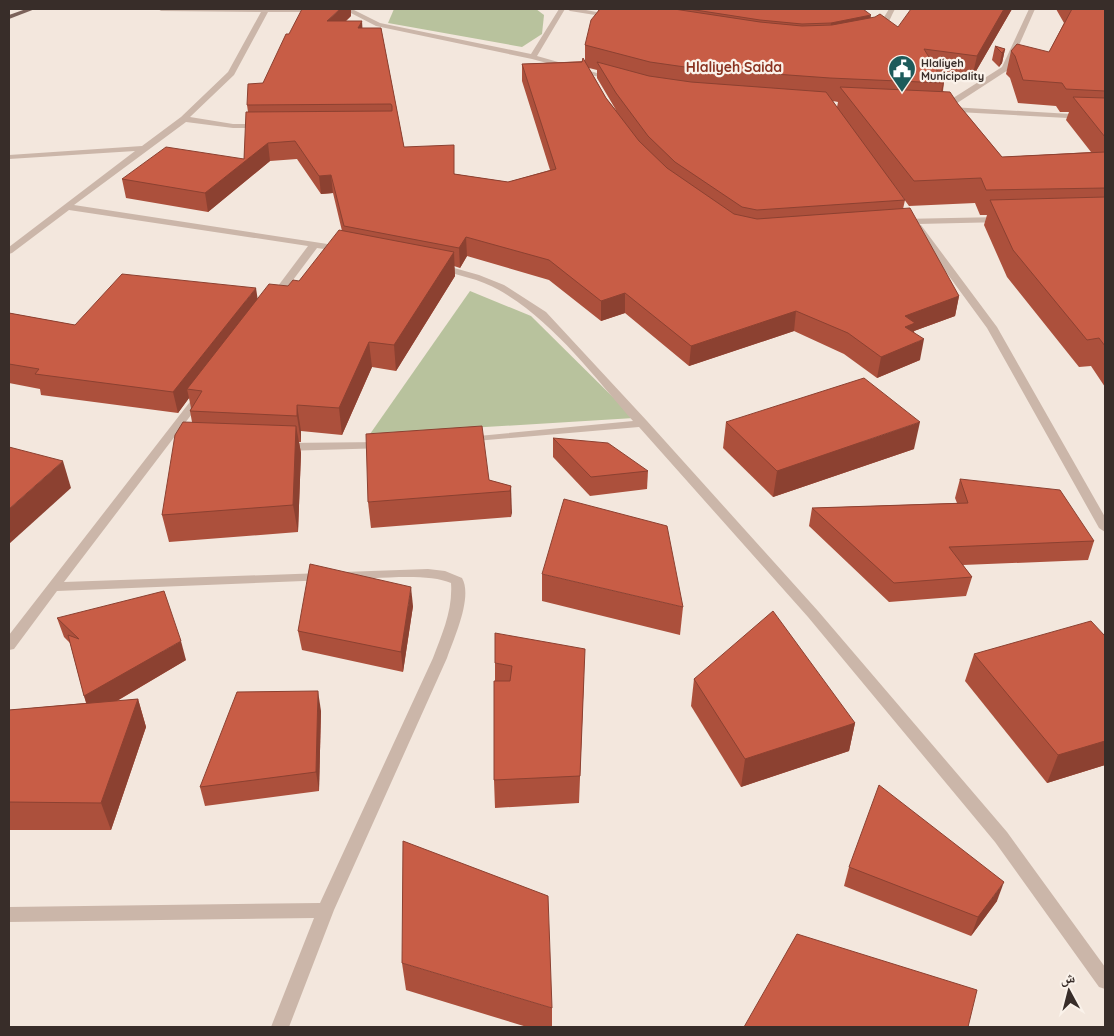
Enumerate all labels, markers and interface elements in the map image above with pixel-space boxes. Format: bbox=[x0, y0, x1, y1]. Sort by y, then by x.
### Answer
public building icon: Hlaliyeh Municipality bbox=[887, 54, 917, 93]
place label: Hlaliyeh Municipality bbox=[921, 56, 984, 83]
district label: Hlaliyeh Saida bbox=[686, 58, 782, 76]
north arrow bbox=[1044, 966, 1094, 1016]
text: ش bbox=[1059, 968, 1076, 988]

